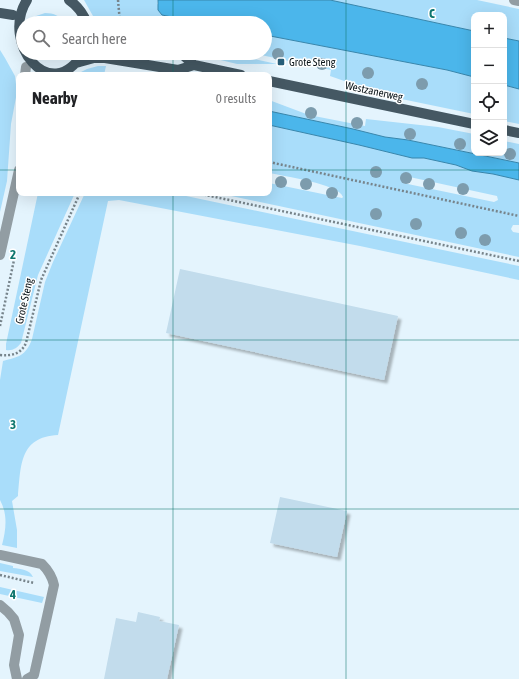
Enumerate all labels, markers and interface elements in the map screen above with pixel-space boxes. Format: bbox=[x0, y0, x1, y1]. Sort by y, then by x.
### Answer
text: C bbox=[429, 6, 435, 21]
map controls bbox=[471, 12, 507, 156]
button: + bbox=[471, 12, 507, 48]
search box bbox=[16, 16, 272, 60]
icon: search bbox=[30, 27, 52, 49]
text: Search here bbox=[62, 30, 127, 47]
button: − bbox=[471, 48, 507, 84]
place label: Grote Steng bbox=[289, 56, 336, 68]
marker: Grote Steng bbox=[276, 57, 286, 67]
street label: Westzanerweg bbox=[344, 79, 404, 103]
button: locate bbox=[471, 84, 507, 120]
text: Nearby bbox=[32, 88, 78, 108]
text: 0 results bbox=[216, 91, 256, 106]
button: layers bbox=[471, 120, 507, 156]
text: 2 bbox=[10, 247, 16, 262]
street label: Grote Steng bbox=[13, 277, 35, 325]
text: 3 bbox=[10, 417, 16, 432]
text: 4 bbox=[9, 587, 16, 602]

